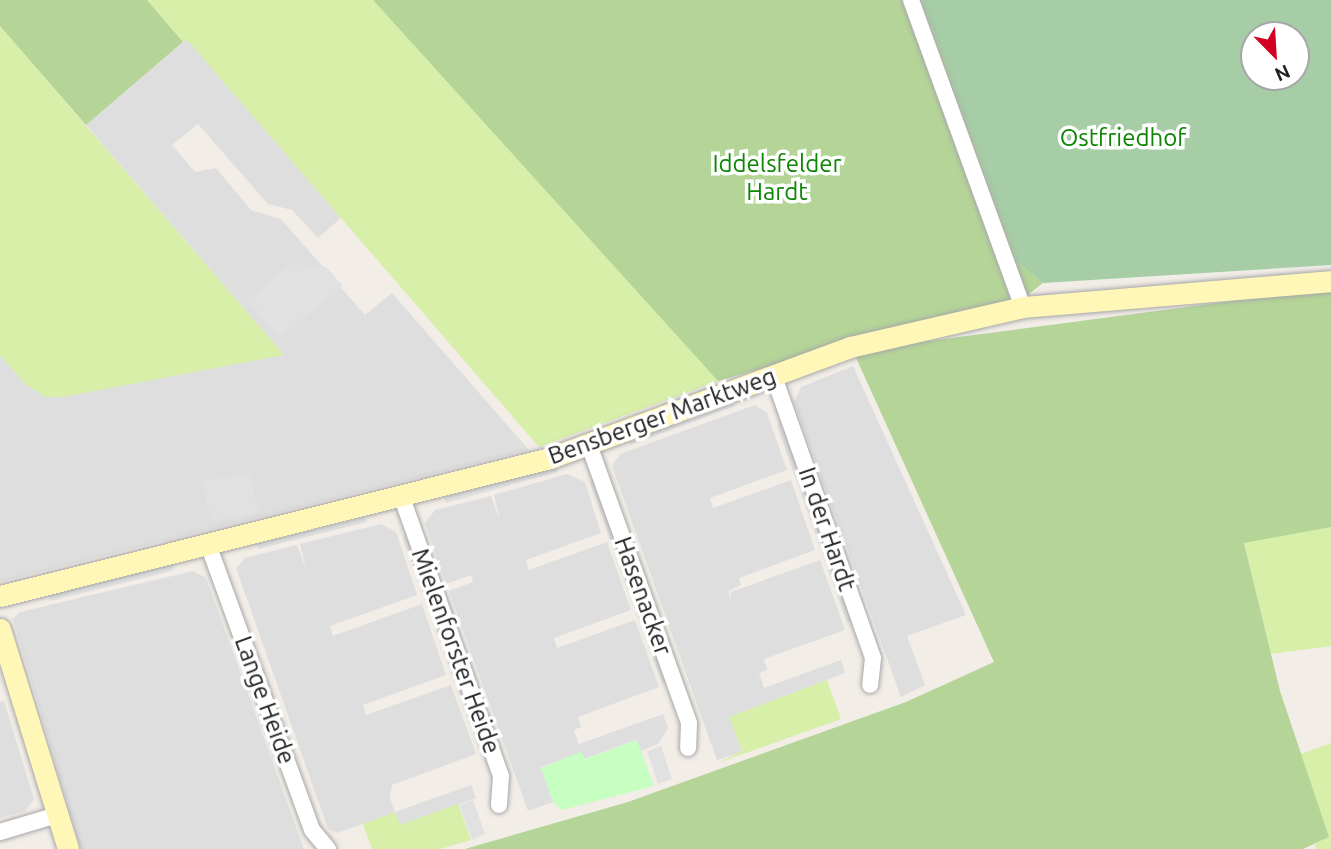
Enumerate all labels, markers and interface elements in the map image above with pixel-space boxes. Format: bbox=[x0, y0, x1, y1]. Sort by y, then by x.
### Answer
north arrow bbox=[1240, 21, 1310, 91]
text: N bbox=[1272, 60, 1294, 86]
park label: Ostfriedhof bbox=[1060, 124, 1186, 152]
park label: Iddelsfelder Hardt bbox=[712, 150, 842, 206]
street label: Bensberger Marktweg bbox=[544, 361, 780, 471]
street label: In der Hardt bbox=[792, 463, 862, 595]
street label: Hasenacker bbox=[608, 533, 678, 659]
street label: Mielenforster Heide bbox=[406, 545, 506, 757]
street label: Lange Heide bbox=[229, 632, 301, 768]

